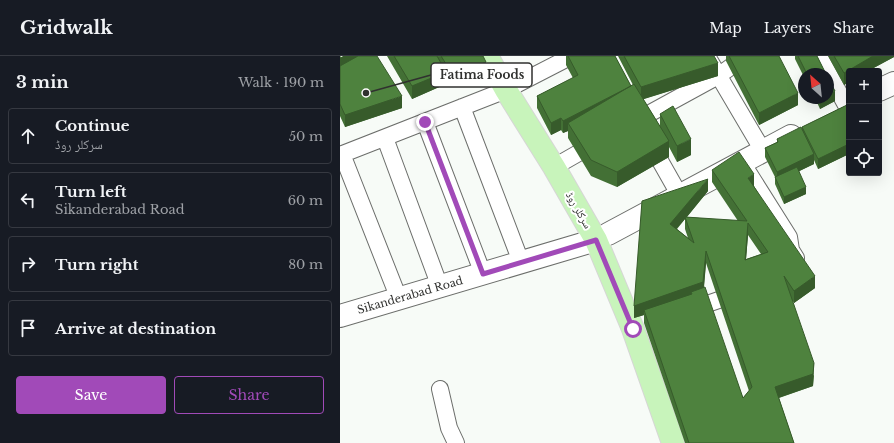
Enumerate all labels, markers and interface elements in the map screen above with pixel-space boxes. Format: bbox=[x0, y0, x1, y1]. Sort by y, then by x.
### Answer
text: Gridwalk bbox=[20, 16, 113, 39]
text: Map bbox=[709, 19, 742, 37]
text: Layers bbox=[764, 19, 811, 37]
text: Share bbox=[833, 19, 874, 37]
callout: Fatima Foods bbox=[431, 63, 532, 87]
text: Fatima Foods bbox=[440, 67, 525, 82]
north arrow bbox=[798, 68, 834, 104]
map controls bbox=[846, 68, 882, 176]
button: + bbox=[846, 68, 882, 104]
text: 3 min bbox=[16, 72, 69, 93]
text: Walk · 190 m bbox=[238, 74, 324, 91]
button: − bbox=[846, 104, 882, 140]
route end bbox=[416, 113, 434, 131]
text: Continue bbox=[55, 116, 130, 135]
icon: ahead bbox=[17, 125, 39, 147]
text: 50 m bbox=[289, 128, 323, 145]
text: سرکلر روڈ bbox=[55, 136, 103, 153]
button: locate bbox=[846, 140, 882, 176]
text: Turn left bbox=[55, 182, 126, 201]
icon: left bbox=[17, 189, 39, 211]
street label: سرکلر روڈ bbox=[563, 189, 595, 231]
text: 60 m bbox=[288, 192, 323, 209]
text: Sikanderabad Road bbox=[55, 201, 184, 218]
icon: right bbox=[17, 253, 39, 275]
text: Turn right bbox=[55, 255, 138, 274]
text: 80 m bbox=[288, 256, 323, 273]
street label: Sikanderabad Road bbox=[355, 273, 465, 317]
icon: arrive bbox=[17, 317, 39, 339]
text: Arrive at destination bbox=[55, 319, 216, 338]
route start bbox=[624, 320, 642, 338]
button: Save bbox=[16, 376, 166, 414]
button: Share bbox=[174, 376, 324, 414]

